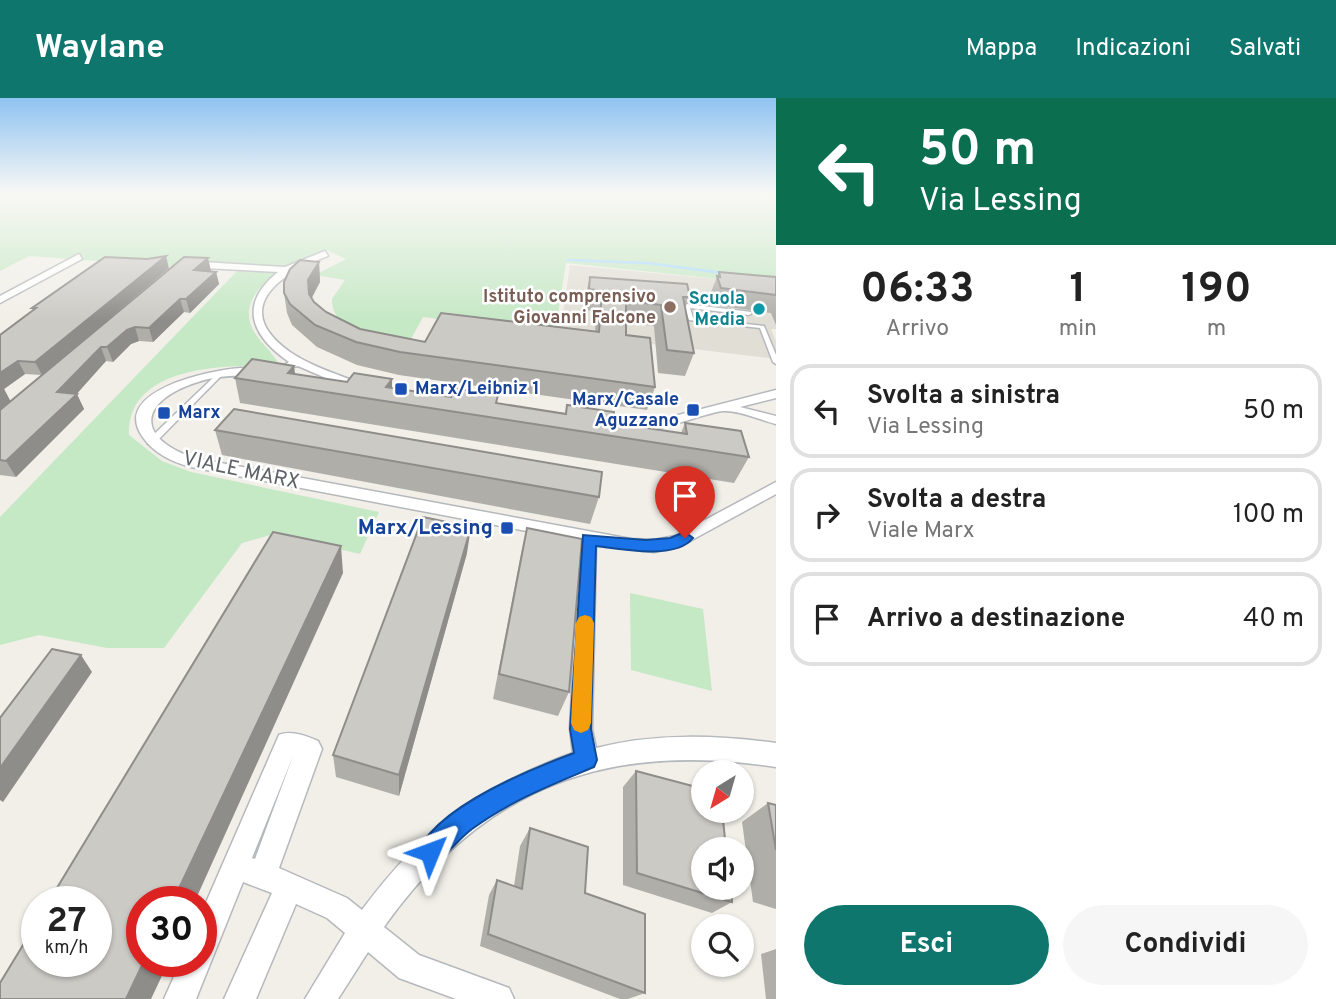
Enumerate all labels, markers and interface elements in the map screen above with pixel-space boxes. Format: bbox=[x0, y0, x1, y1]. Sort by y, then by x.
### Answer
text: Waylane bbox=[35, 28, 165, 70]
text: Mappa bbox=[966, 34, 1037, 64]
text: Indicazioni bbox=[1075, 34, 1191, 64]
text: Salvati bbox=[1229, 34, 1301, 64]
text: 50 m bbox=[919, 121, 1036, 183]
icon: left bbox=[804, 126, 895, 217]
text: Via Lessing bbox=[919, 182, 1082, 222]
text: 06:33 bbox=[860, 264, 974, 317]
text: 1 bbox=[1069, 264, 1086, 317]
text: 190 bbox=[1181, 264, 1252, 317]
place label: Istituto comprensivo Giovanni Falcone bbox=[483, 286, 656, 330]
place label: Scuola Media bbox=[689, 288, 745, 332]
marker: Istituto comprensivo Giovanni Falcone bbox=[662, 299, 678, 315]
marker: Scuola Media bbox=[751, 301, 767, 317]
text: Arrivo bbox=[886, 315, 949, 344]
text: min bbox=[1059, 315, 1097, 344]
text: m bbox=[1207, 315, 1226, 344]
place label: Marx/Leibniz 1 bbox=[415, 378, 540, 401]
text: Svolta a sinistra bbox=[867, 380, 1060, 413]
marker: Marx/Leibniz 1 bbox=[393, 381, 409, 397]
place label: Marx/Casale Aguzzano bbox=[572, 389, 679, 433]
icon: left bbox=[808, 392, 846, 430]
text: 50 m bbox=[1243, 395, 1304, 428]
place label: Marx bbox=[178, 402, 221, 425]
marker: Marx/Casale Aguzzano bbox=[685, 402, 701, 418]
marker: Marx bbox=[156, 405, 172, 421]
text: Via Lessing bbox=[867, 413, 984, 442]
street label: VIALE MARX bbox=[180, 445, 302, 497]
pin bbox=[655, 466, 715, 538]
icon: arrive bbox=[666, 477, 704, 515]
text: Svolta a destra bbox=[867, 484, 1046, 517]
icon: right bbox=[808, 496, 846, 534]
text: 100 m bbox=[1233, 499, 1304, 532]
place label: Marx/Lessing bbox=[358, 515, 493, 542]
text: Viale Marx bbox=[867, 517, 975, 546]
marker: Marx/Lessing bbox=[499, 520, 515, 536]
icon: arrive bbox=[808, 600, 846, 638]
text: Arrivo a destinazione bbox=[867, 603, 1125, 636]
text: 40 m bbox=[1243, 603, 1304, 636]
north arrow bbox=[691, 760, 754, 822]
map controls bbox=[691, 760, 754, 977]
position arrow bbox=[393, 815, 467, 889]
button: sound bbox=[691, 837, 754, 900]
speed limit sign: 30 bbox=[126, 886, 217, 977]
text: 27 bbox=[47, 900, 86, 944]
button: Esci bbox=[804, 905, 1049, 985]
button: Condividi bbox=[1063, 905, 1308, 985]
button: search bbox=[691, 914, 754, 977]
text: km/h bbox=[45, 937, 88, 960]

